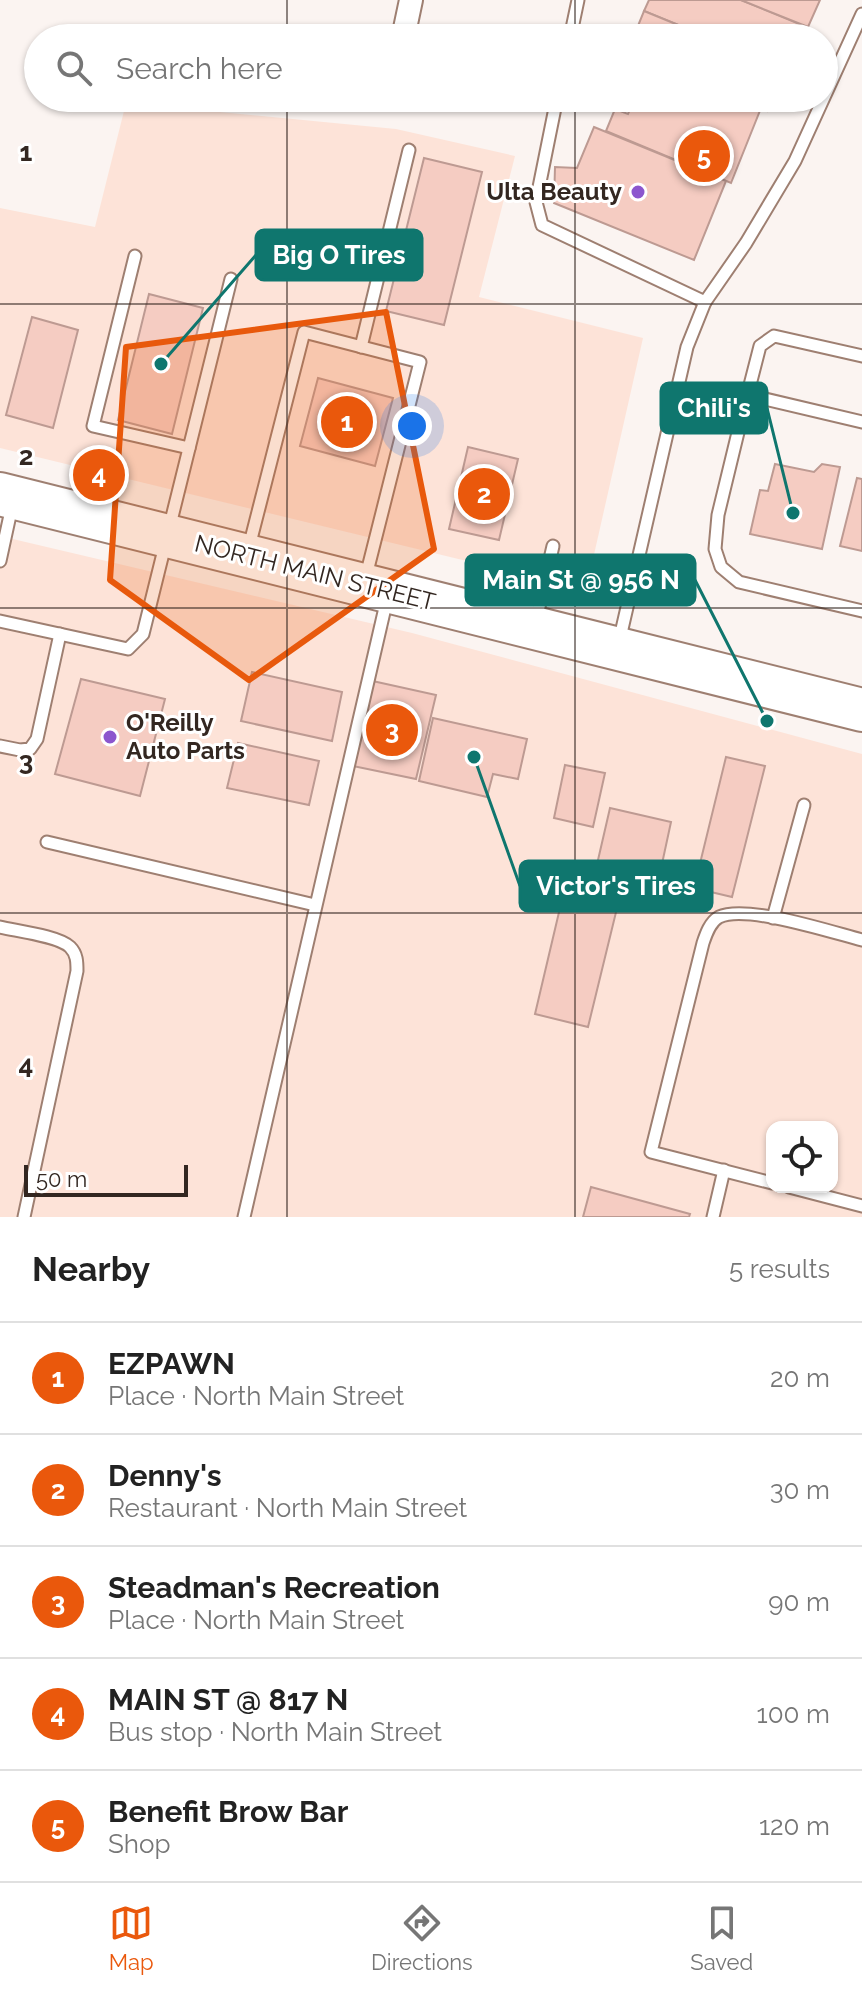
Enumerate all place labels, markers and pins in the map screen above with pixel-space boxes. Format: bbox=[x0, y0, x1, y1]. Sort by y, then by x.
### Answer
pin: 5 bbox=[678, 126, 730, 186]
place label: Ulta Beauty bbox=[486, 177, 622, 206]
marker: Ulta Beauty bbox=[629, 183, 647, 201]
callout: Big O Tires bbox=[256, 230, 422, 280]
callout: Chili's bbox=[661, 383, 767, 433]
pin: 1 bbox=[321, 392, 373, 452]
pin: 4 bbox=[73, 445, 125, 505]
pin: 2 bbox=[458, 464, 510, 524]
callout: Main St @ 956 N bbox=[466, 555, 695, 605]
pin: 3 bbox=[366, 700, 418, 760]
place label: O'Reilly Auto Parts bbox=[126, 708, 245, 765]
marker: O'Reilly Auto Parts bbox=[101, 728, 119, 746]
callout: Victor's Tires bbox=[520, 861, 712, 911]

